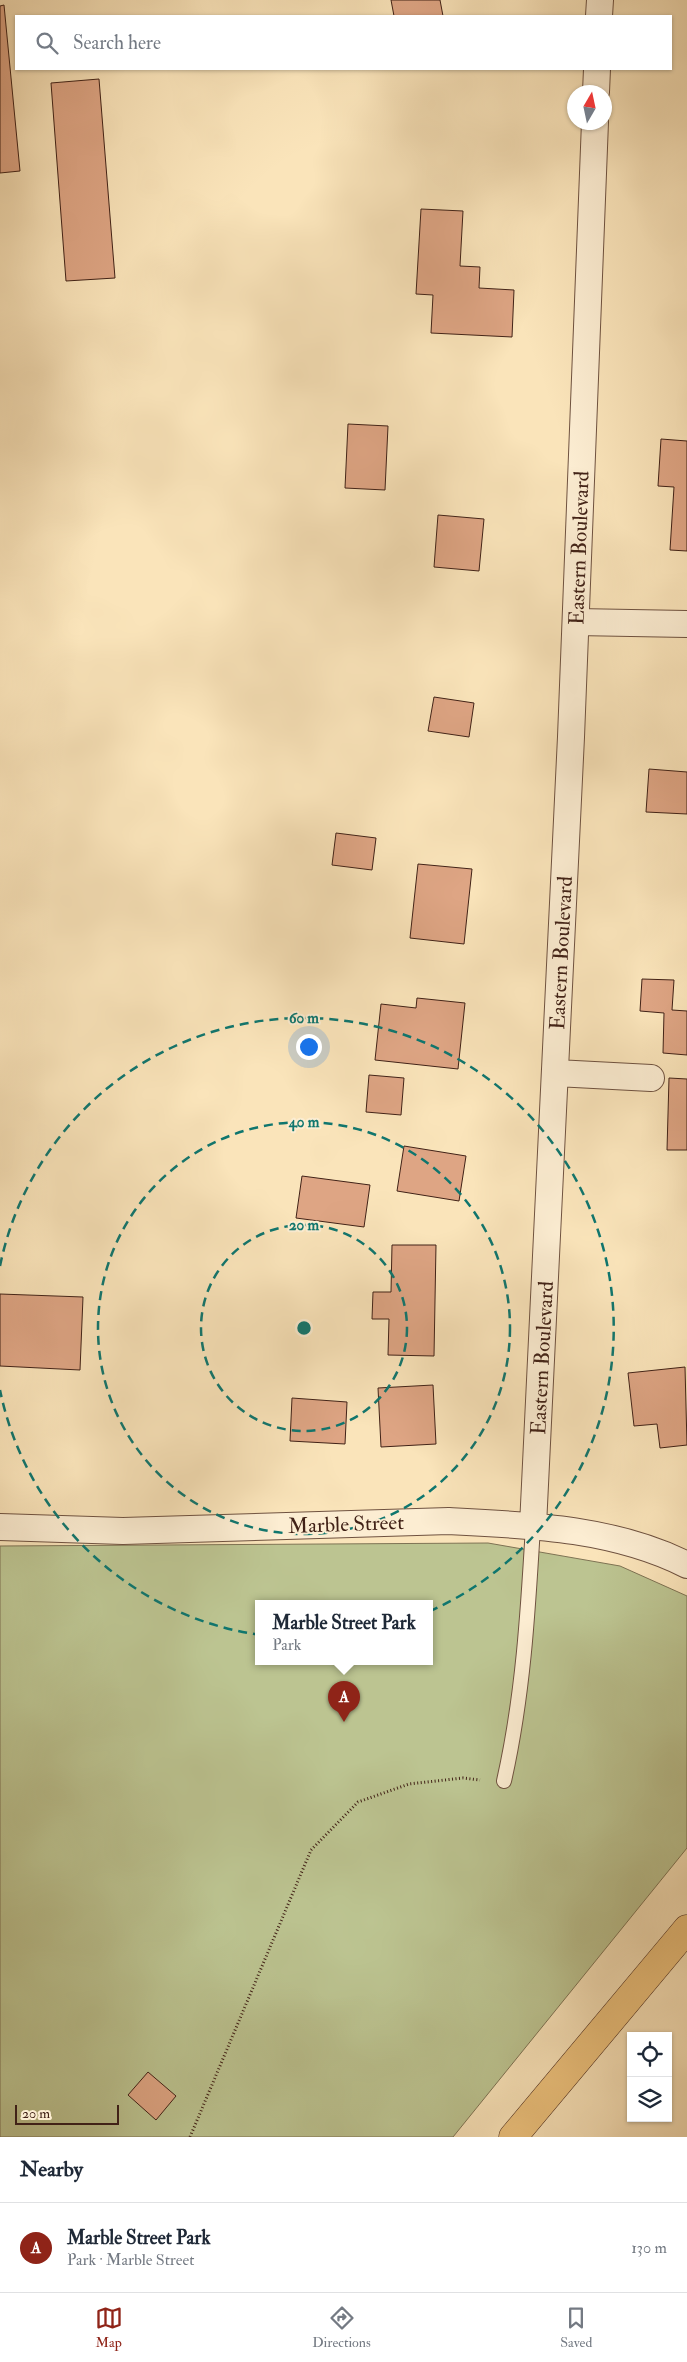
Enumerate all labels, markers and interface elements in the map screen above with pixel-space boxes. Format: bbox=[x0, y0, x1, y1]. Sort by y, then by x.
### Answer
search box bbox=[15, 15, 672, 70]
icon: search bbox=[33, 29, 61, 57]
text: Search here bbox=[73, 31, 161, 55]
north arrow bbox=[567, 85, 612, 130]
street label: Eastern Boulevard bbox=[563, 470, 596, 625]
street label: Eastern Boulevard bbox=[544, 875, 579, 1031]
text: 60 m bbox=[289, 1009, 319, 1028]
your location bbox=[296, 1034, 322, 1060]
text: 40 m bbox=[288, 1113, 320, 1132]
text: 20 m bbox=[289, 1216, 319, 1235]
street label: Eastern Boulevard bbox=[525, 1280, 560, 1436]
centre of rings bbox=[295, 1319, 313, 1337]
street label: Marble Street bbox=[288, 1509, 405, 1540]
popup bbox=[255, 1600, 433, 1665]
text: Marble Street Park bbox=[272, 1611, 416, 1635]
text: Park bbox=[272, 1635, 301, 1655]
pin: A bbox=[328, 1681, 360, 1722]
map controls bbox=[627, 2032, 672, 2122]
button: locate bbox=[627, 2032, 672, 2077]
button: layers bbox=[627, 2077, 672, 2122]
scale bar bbox=[15, 2102, 119, 2125]
text: 20 m bbox=[22, 2105, 50, 2122]
text: Nearby bbox=[20, 2156, 83, 2183]
text: Marble Street Park bbox=[67, 2226, 210, 2250]
text: A bbox=[31, 2238, 41, 2258]
text: 130 m bbox=[631, 2238, 667, 2258]
text: Park · Marble Street bbox=[67, 2250, 194, 2270]
tab: Map bbox=[95, 2304, 123, 2351]
tab: Directions bbox=[312, 2304, 371, 2351]
tab: Saved bbox=[560, 2304, 592, 2351]

